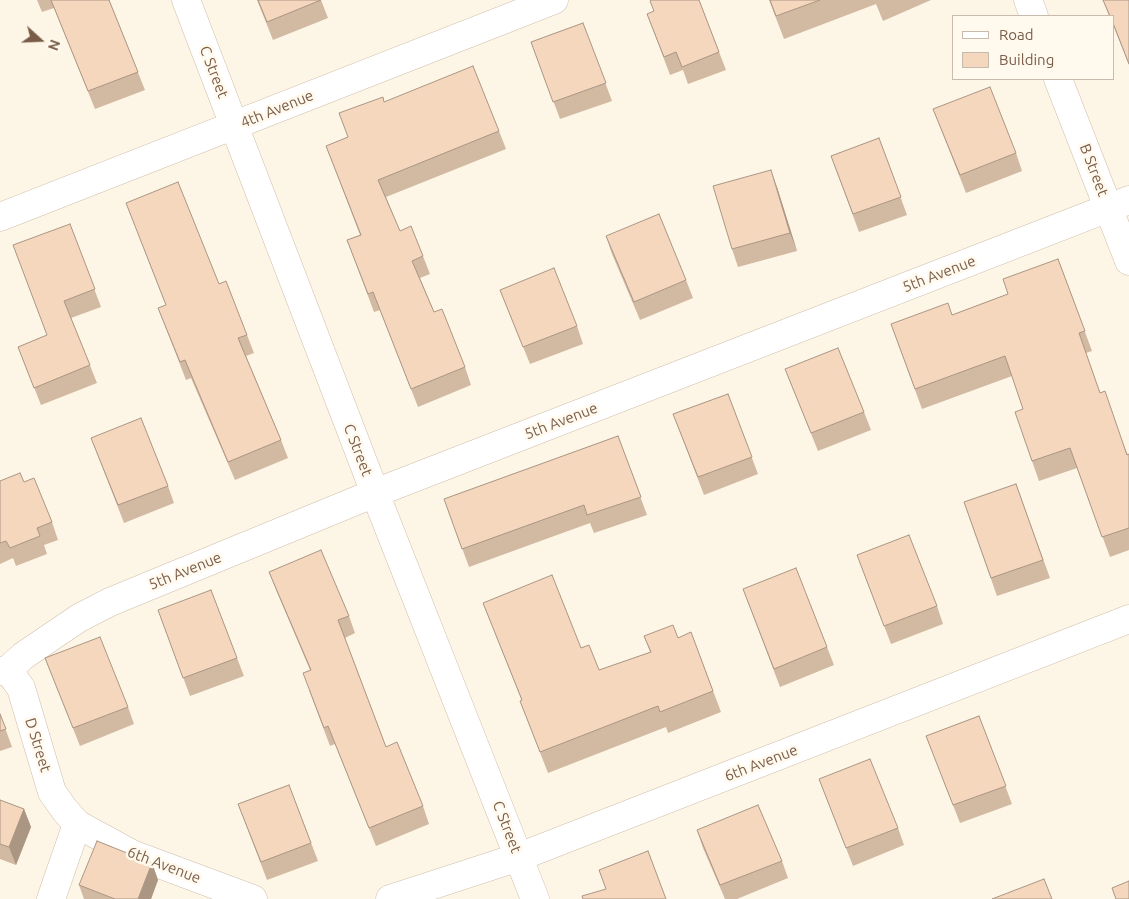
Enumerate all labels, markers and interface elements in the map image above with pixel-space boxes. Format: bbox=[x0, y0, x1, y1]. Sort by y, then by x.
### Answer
north arrow bbox=[15, 15, 65, 65]
legend bbox=[952, 15, 1114, 80]
text: Road bbox=[999, 26, 1034, 43]
text: N bbox=[45, 37, 63, 53]
street label: C Street bbox=[196, 43, 232, 101]
text: Building bbox=[999, 51, 1054, 68]
street label: 4th Avenue bbox=[238, 86, 316, 132]
street label: B Street bbox=[1076, 141, 1112, 199]
street label: 5th Avenue bbox=[900, 252, 978, 296]
street label: 5th Avenue bbox=[522, 399, 600, 443]
street label: C Street bbox=[340, 421, 376, 479]
street label: 5th Avenue bbox=[146, 548, 224, 594]
street label: D Street bbox=[21, 716, 55, 774]
street label: 6th Avenue bbox=[722, 741, 800, 785]
street label: C Street bbox=[489, 798, 525, 856]
street label: 6th Avenue bbox=[125, 843, 203, 887]

